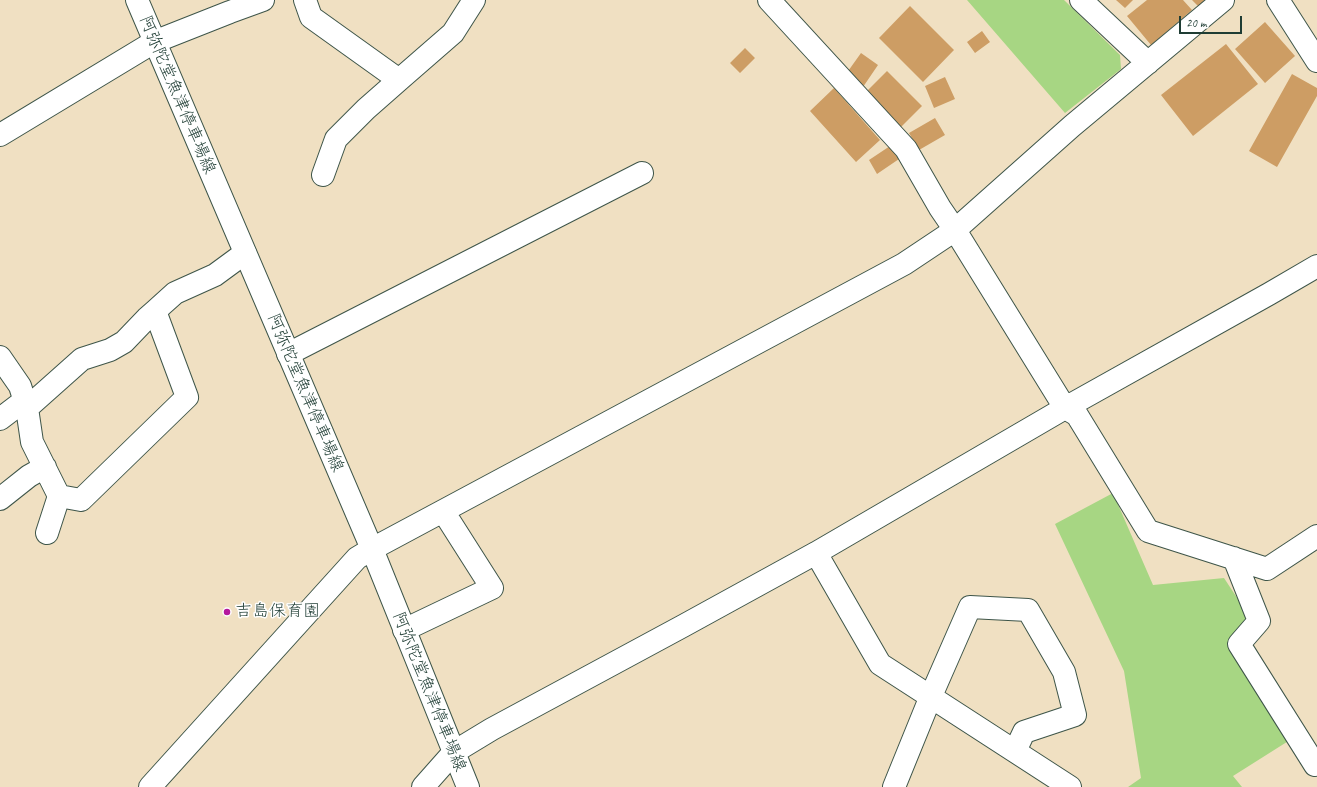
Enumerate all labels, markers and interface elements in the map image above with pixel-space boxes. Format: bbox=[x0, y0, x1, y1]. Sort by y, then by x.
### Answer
scale bar bbox=[1181, 8, 1244, 34]
street label: 阿弥陀堂魚津停車場線 bbox=[134, 13, 220, 177]
text: 20 m bbox=[1186, 15, 1206, 31]
street label: 阿弥陀堂魚津停車場線 bbox=[262, 311, 348, 475]
place label: 吉島保育園 bbox=[235, 602, 320, 622]
marker: 吉島保育園 bbox=[222, 607, 232, 617]
street label: 阿弥陀堂魚津停車場線 bbox=[388, 609, 470, 775]

